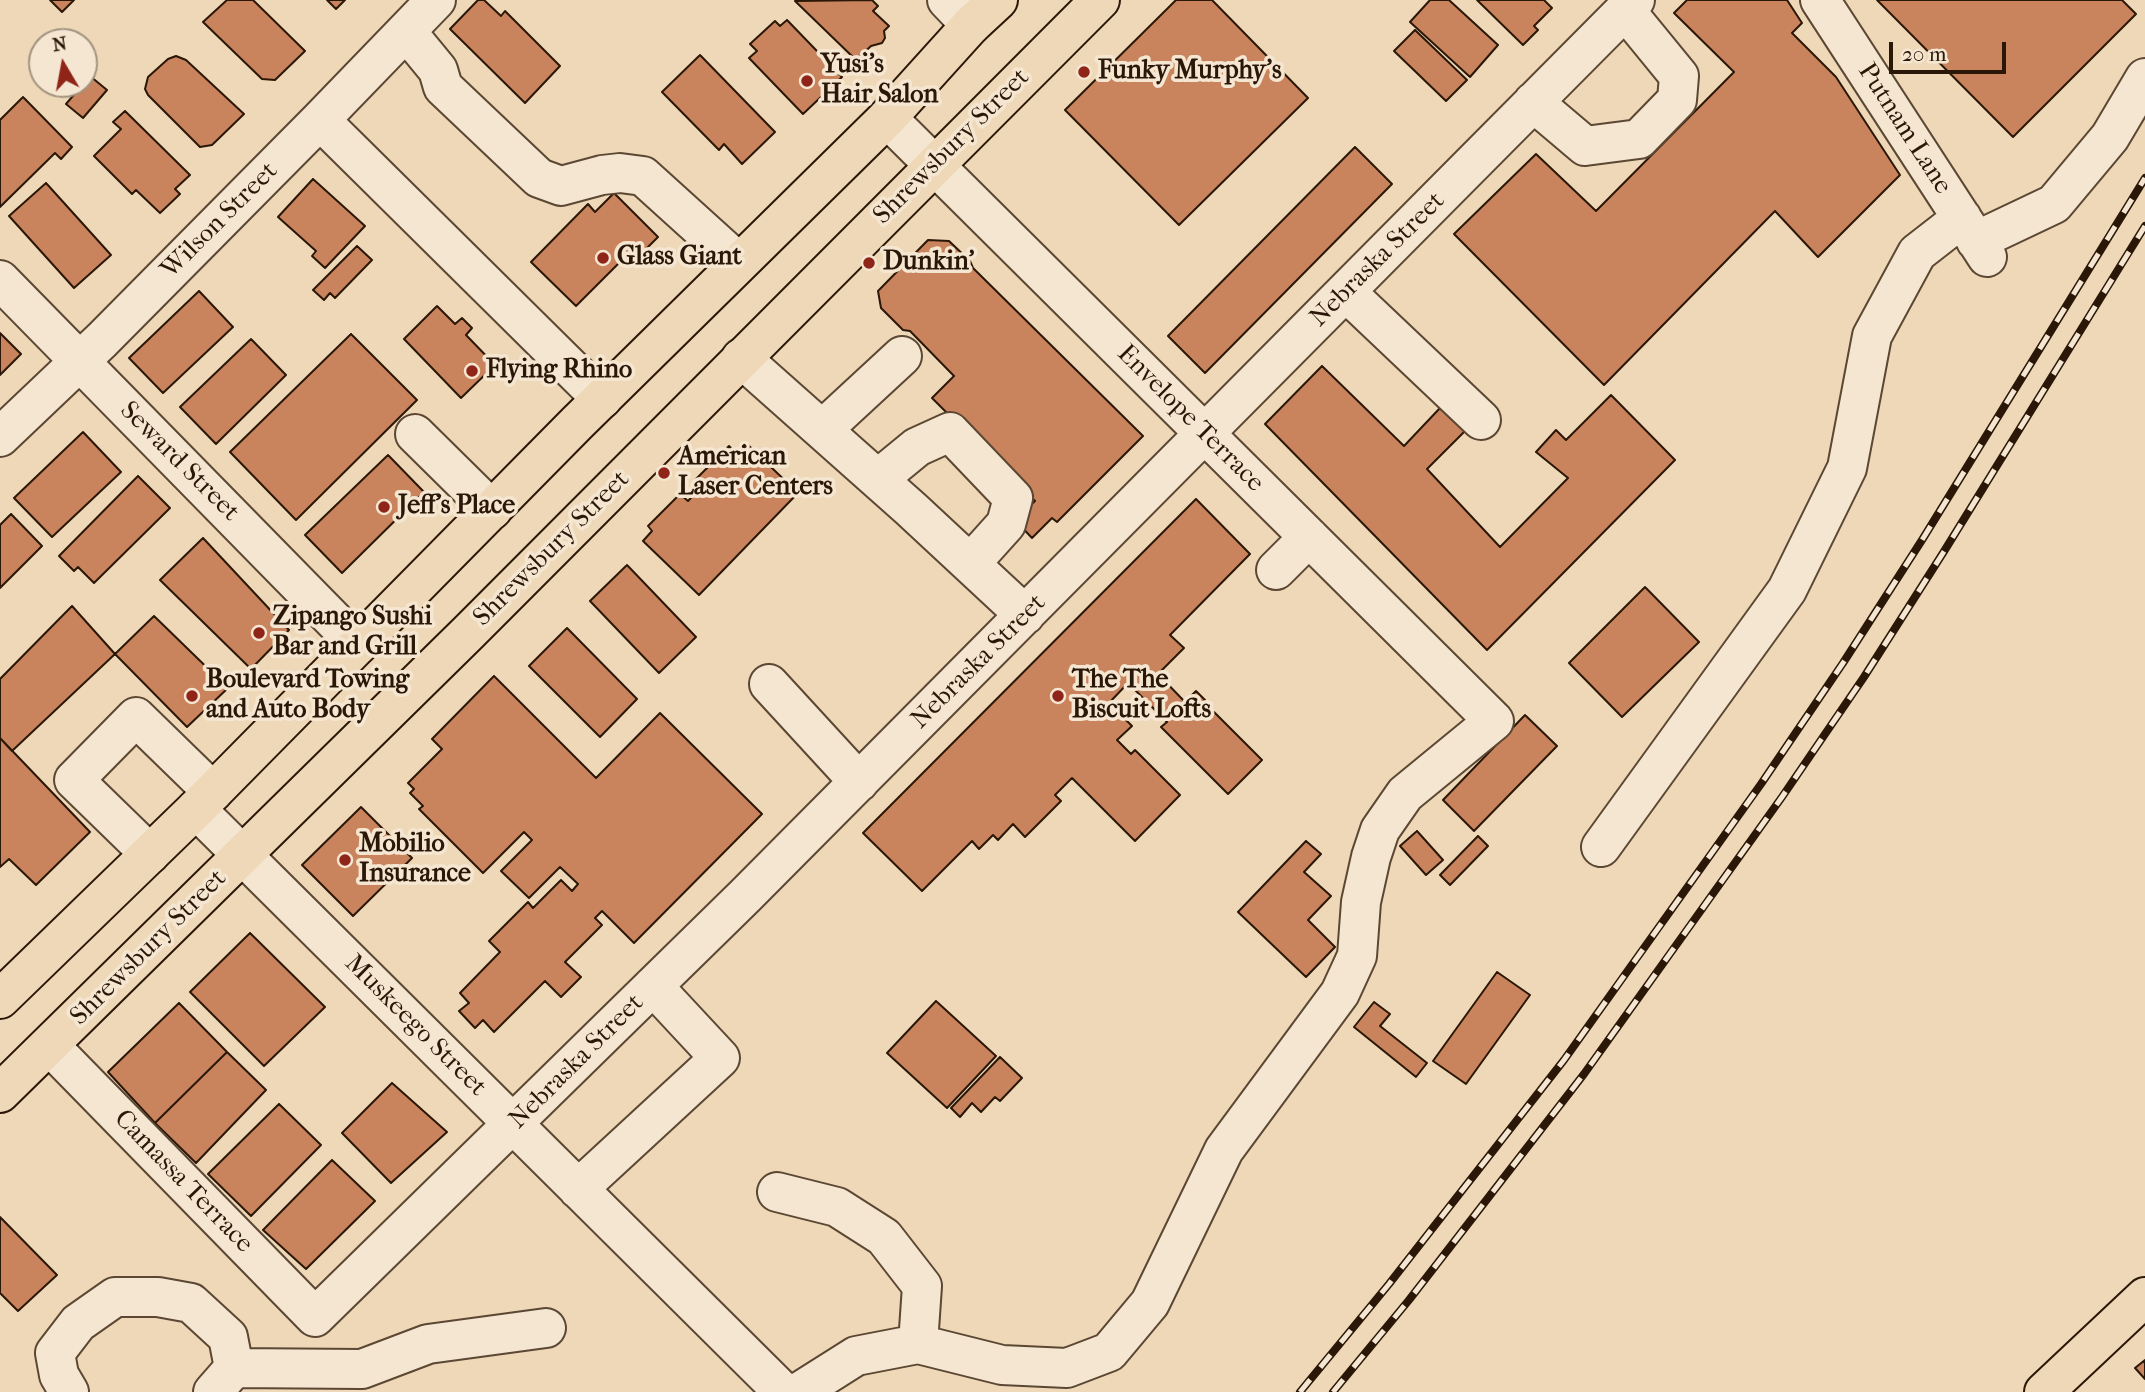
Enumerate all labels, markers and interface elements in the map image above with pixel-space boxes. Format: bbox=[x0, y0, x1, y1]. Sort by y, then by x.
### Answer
north arrow bbox=[28, 28, 98, 98]
scale bar bbox=[1893, 28, 2010, 72]
text: N bbox=[51, 32, 69, 56]
text: 20 m bbox=[1902, 42, 1946, 66]
place label: Yusi's Hair Salon bbox=[821, 50, 938, 112]
place label: Funky Murphy's bbox=[1098, 56, 1281, 88]
street label: Putnam Lane bbox=[1850, 58, 1958, 200]
street label: Shrewsbury Street bbox=[868, 63, 1036, 231]
marker: Funky Murphy's bbox=[1076, 64, 1092, 80]
marker: Yusi's Hair Salon bbox=[799, 73, 815, 89]
street label: Wilson Street bbox=[155, 156, 285, 286]
street label: Nebraska Street bbox=[1304, 186, 1452, 334]
place label: Glass Giant bbox=[617, 242, 742, 274]
place label: Dunkin' bbox=[883, 247, 974, 279]
marker: Glass Giant bbox=[595, 250, 611, 266]
marker: Dunkin' bbox=[861, 255, 877, 271]
street label: Envelope Terrace bbox=[1110, 339, 1270, 499]
place label: Flying Rhino bbox=[486, 355, 632, 387]
marker: Flying Rhino bbox=[464, 363, 480, 379]
street label: Seward Street bbox=[113, 396, 245, 528]
place label: American Laser Centers bbox=[678, 442, 833, 504]
street label: Shrewsbury Street bbox=[468, 465, 636, 633]
marker: American Laser Centers bbox=[656, 465, 672, 481]
place label: Jeff's Place bbox=[398, 491, 515, 523]
marker: Jeff's Place bbox=[376, 499, 392, 515]
street label: Nebraska Street bbox=[905, 588, 1053, 736]
place label: Zipango Sushi Bar and Grill bbox=[273, 602, 432, 664]
marker: Zipango Sushi Bar and Grill bbox=[251, 625, 267, 641]
place label: Boulevard Towing and Auto Body bbox=[206, 665, 409, 726]
place label: The The Biscuit Lofts bbox=[1072, 665, 1211, 726]
marker: Boulevard Towing and Auto Body bbox=[184, 688, 200, 704]
marker: The The Biscuit Lofts bbox=[1050, 688, 1066, 704]
place label: Mobilio Insurance bbox=[359, 829, 471, 890]
marker: Mobilio Insurance bbox=[337, 852, 353, 868]
street label: Shrewsbury Street bbox=[65, 864, 233, 1032]
street label: Muskeego Street bbox=[338, 949, 492, 1103]
street label: Nebraska Street bbox=[503, 988, 651, 1136]
street label: Camassa Terrace bbox=[107, 1104, 259, 1260]

